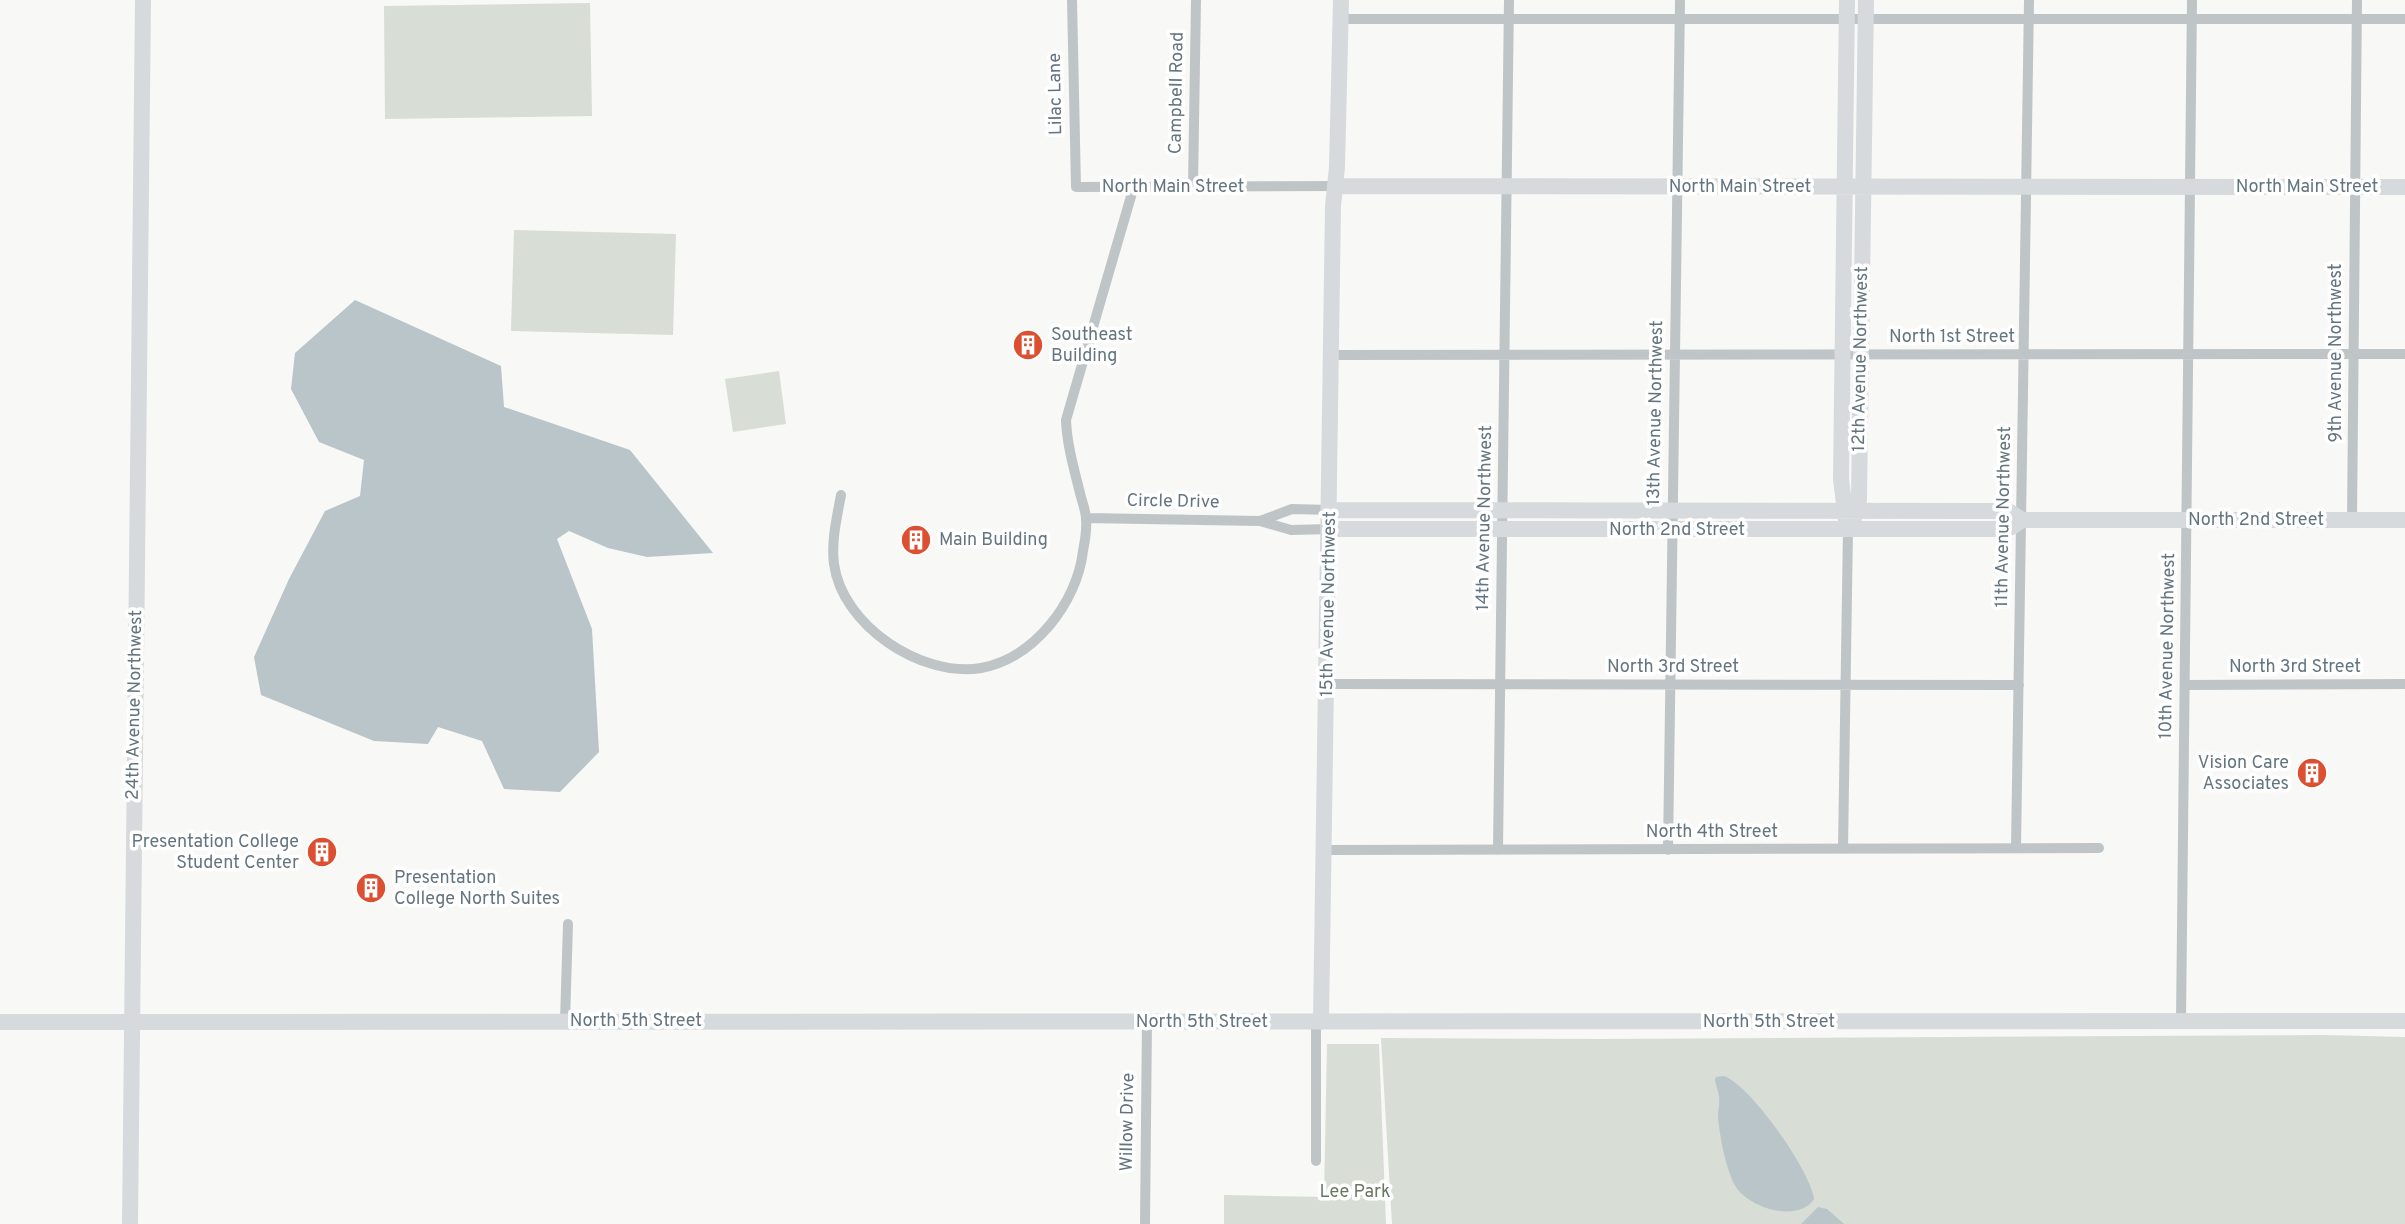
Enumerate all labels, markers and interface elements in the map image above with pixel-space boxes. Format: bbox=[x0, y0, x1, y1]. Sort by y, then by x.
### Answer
street label: Campbell Road bbox=[1164, 32, 1190, 154]
street label: Lilac Lane bbox=[1044, 53, 1068, 135]
street label: North Main Street bbox=[1102, 176, 1244, 199]
street label: North Main Street bbox=[1669, 176, 1811, 199]
street label: North Main Street bbox=[2236, 176, 2378, 199]
street label: 9th Avenue Northwest bbox=[2325, 264, 2348, 442]
street label: 12th Avenue Northwest bbox=[1848, 266, 1874, 452]
street label: 13th Avenue Northwest bbox=[1643, 320, 1669, 506]
place label: Southeast Building bbox=[1051, 324, 1133, 368]
street label: North 1st Street bbox=[1889, 326, 2015, 349]
building icon: Southeast Building bbox=[1011, 328, 1045, 362]
street label: 14th Avenue Northwest bbox=[1472, 425, 1498, 611]
street label: 11th Avenue Northwest bbox=[1991, 426, 2017, 608]
street label: Circle Drive bbox=[1126, 490, 1220, 514]
street label: North 2nd Street bbox=[2188, 509, 2324, 532]
street label: 15th Avenue Northwest bbox=[1316, 511, 1342, 697]
street label: North 2nd Street bbox=[1609, 519, 1745, 542]
building icon: Main Building bbox=[899, 523, 933, 557]
place label: Main Building bbox=[939, 529, 1048, 552]
street label: 10th Avenue Northwest bbox=[2155, 553, 2181, 739]
street label: 24th Avenue Northwest bbox=[122, 610, 148, 800]
street label: North 3rd Street bbox=[1607, 656, 1739, 679]
street label: North 3rd Street bbox=[2229, 656, 2361, 679]
place label: Vision Care Associates bbox=[2198, 752, 2289, 796]
building icon: Vision Care Associates bbox=[2295, 756, 2329, 790]
street label: North 4th Street bbox=[1646, 821, 1778, 844]
place label: Presentation College Student Center bbox=[132, 831, 299, 875]
building icon: Presentation College Student Center bbox=[305, 835, 339, 869]
place label: Presentation College North Suites bbox=[394, 867, 560, 911]
building icon: Presentation College North Suites bbox=[354, 871, 388, 905]
street label: North 5th Street bbox=[570, 1010, 702, 1033]
street label: North 5th Street bbox=[1136, 1011, 1268, 1034]
street label: North 5th Street bbox=[1703, 1011, 1835, 1034]
street label: Willow Drive bbox=[1116, 1072, 1140, 1172]
park label: Lee Park bbox=[1319, 1181, 1391, 1204]

